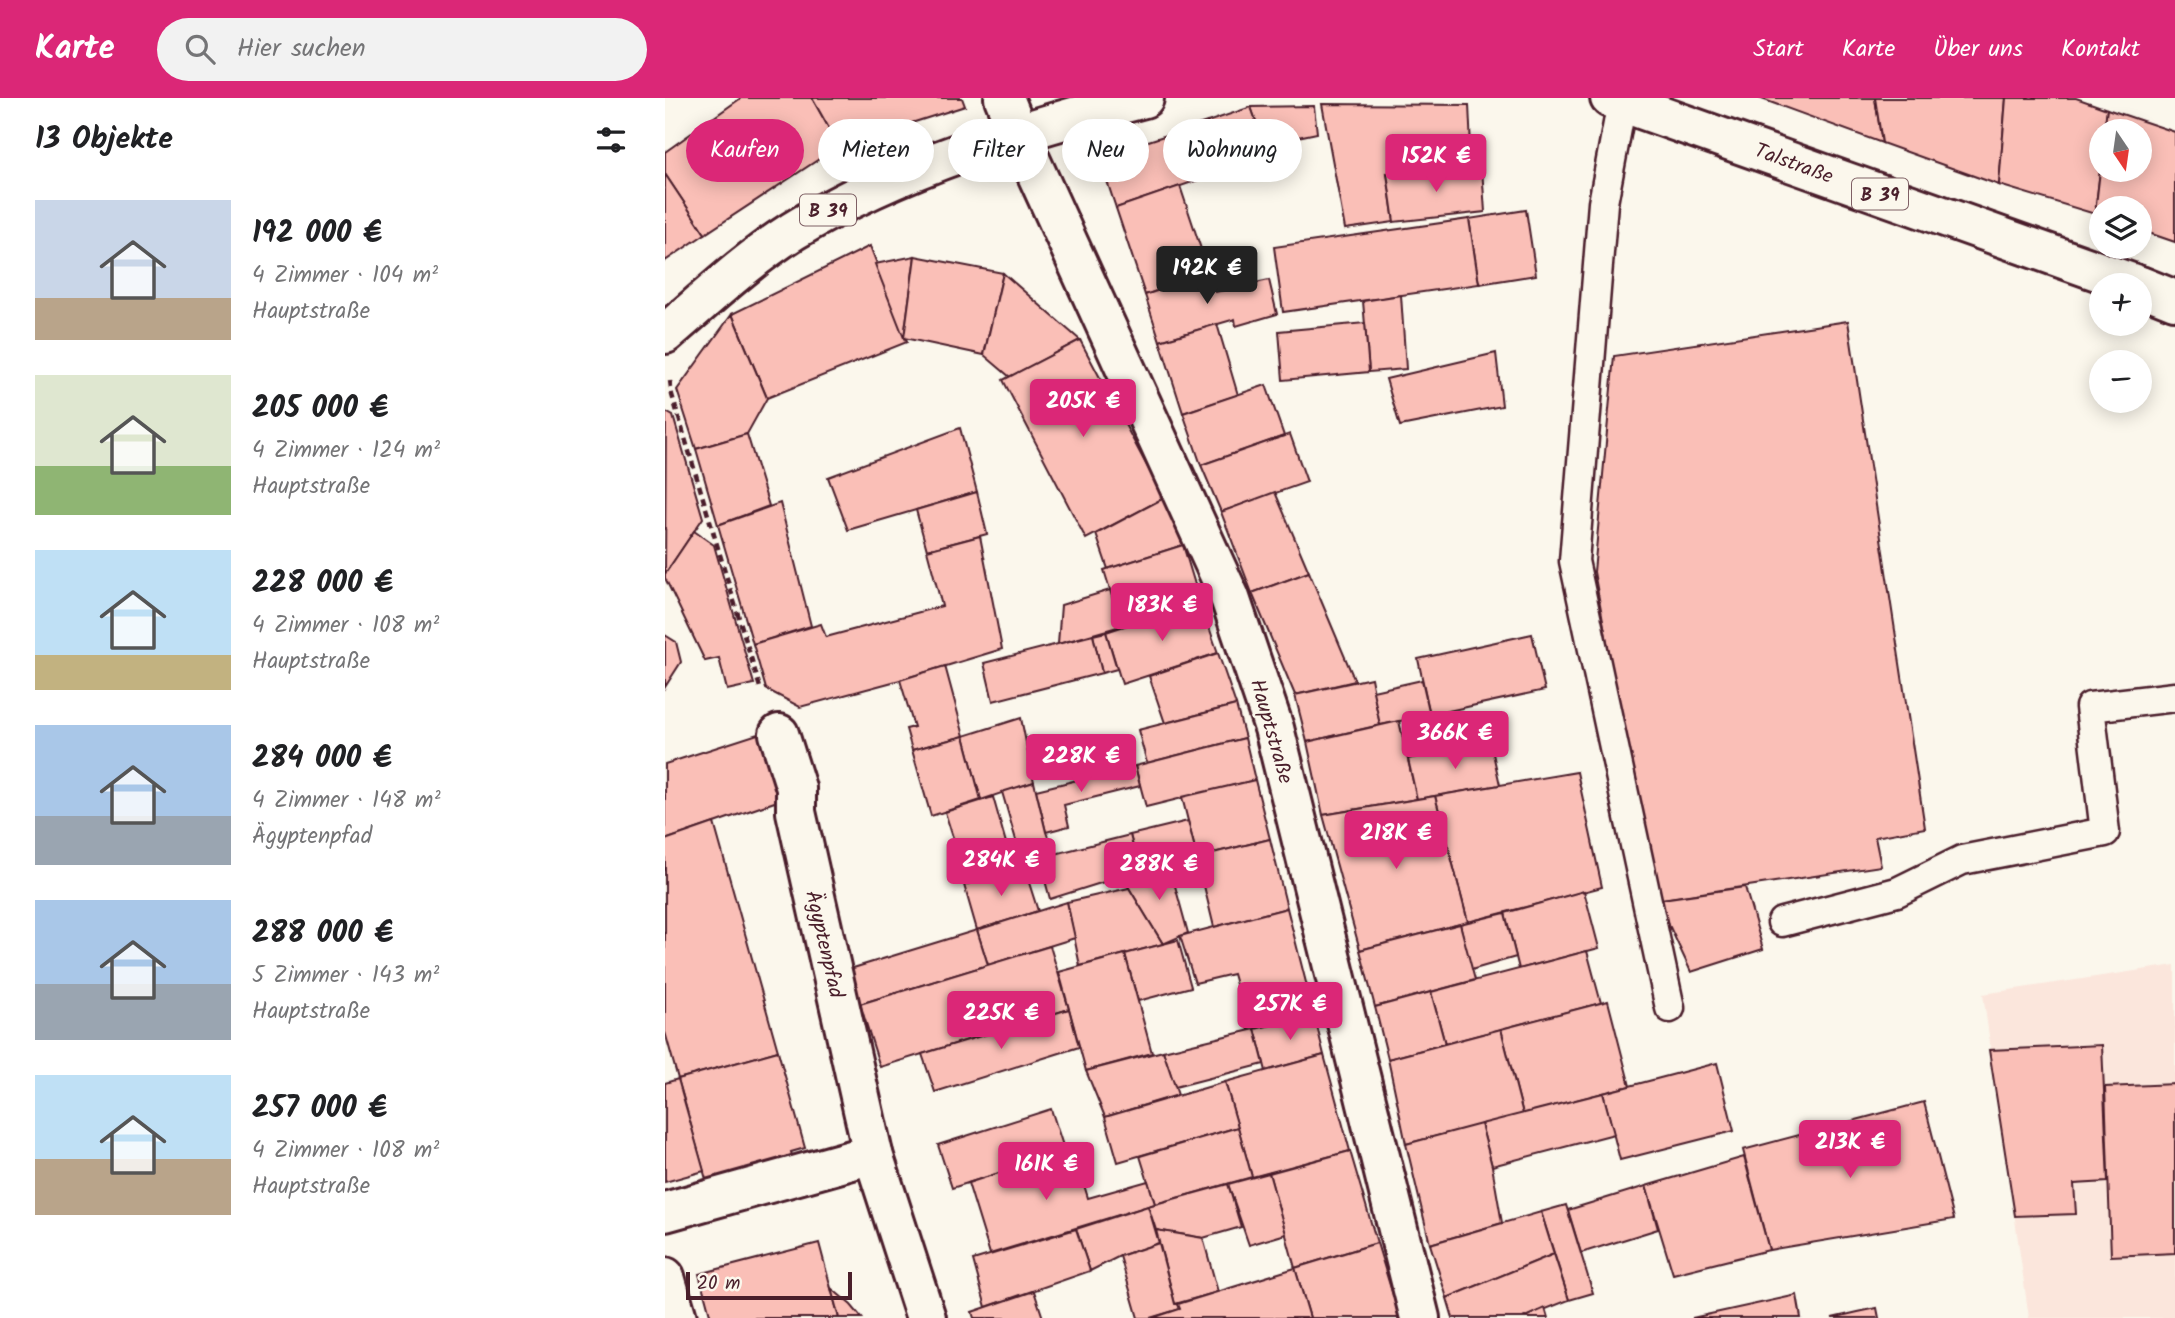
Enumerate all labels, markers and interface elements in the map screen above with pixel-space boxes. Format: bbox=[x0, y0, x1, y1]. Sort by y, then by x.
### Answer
search box bbox=[157, 18, 647, 81]
text: Karte bbox=[35, 23, 115, 76]
text: Hier suchen bbox=[237, 28, 366, 70]
icon: search bbox=[181, 30, 219, 68]
text: Start bbox=[1753, 30, 1804, 69]
text: Karte bbox=[1842, 30, 1895, 69]
text: Über uns bbox=[1933, 30, 2023, 69]
text: Kontakt bbox=[2061, 30, 2140, 69]
text: 13 Objekte bbox=[35, 116, 173, 164]
chip: Kaufen bbox=[686, 119, 804, 182]
chip: Mieten bbox=[818, 119, 934, 182]
chip: Filter bbox=[948, 119, 1048, 182]
chip: Neu bbox=[1062, 119, 1149, 182]
chip: Wohnung bbox=[1163, 119, 1302, 182]
north arrow bbox=[2089, 119, 2153, 182]
map controls bbox=[2089, 119, 2152, 413]
icon: filters bbox=[592, 121, 630, 159]
pin: 152K € bbox=[1379, 134, 1493, 194]
street label: Talstraße bbox=[1749, 135, 1838, 194]
text: 152K € bbox=[1401, 139, 1471, 175]
road number: B 39 bbox=[1852, 178, 1908, 209]
road number: B 39 bbox=[800, 194, 856, 226]
button: layers bbox=[2089, 196, 2152, 259]
text: 192 000 € bbox=[252, 210, 382, 258]
icon: home bbox=[91, 228, 175, 312]
pin: 192K € bbox=[1150, 246, 1264, 306]
text: 192K € bbox=[1172, 251, 1242, 287]
text: 4 Zimmer · 104 m² bbox=[252, 258, 438, 294]
button: + bbox=[2089, 273, 2152, 336]
text: Hauptstraße bbox=[252, 294, 370, 330]
button: − bbox=[2089, 350, 2152, 413]
pin: 205K € bbox=[1026, 380, 1140, 439]
text: 205K € bbox=[1046, 384, 1120, 420]
text: 205 000 € bbox=[252, 385, 388, 433]
icon: home bbox=[91, 403, 175, 487]
text: 4 Zimmer · 124 m² bbox=[252, 433, 440, 469]
text: Hauptstraße bbox=[252, 469, 370, 505]
text: 228 000 € bbox=[252, 560, 393, 608]
icon: home bbox=[91, 578, 175, 662]
pin: 183K € bbox=[1105, 584, 1219, 643]
text: 183K € bbox=[1127, 588, 1197, 624]
text: 4 Zimmer · 108 m² bbox=[252, 608, 439, 644]
text: Hauptstraße bbox=[252, 644, 370, 680]
street label: Hauptstraße bbox=[1240, 675, 1301, 788]
pin: 366K € bbox=[1398, 712, 1512, 771]
text: 366K € bbox=[1418, 716, 1492, 752]
pin: 228K € bbox=[1024, 734, 1138, 794]
text: 284 000 € bbox=[252, 735, 392, 783]
text: 228K € bbox=[1042, 739, 1120, 775]
icon: home bbox=[91, 753, 175, 837]
text: 4 Zimmer · 148 m² bbox=[252, 783, 440, 819]
pin: 218K € bbox=[1339, 812, 1453, 871]
text: 218K € bbox=[1360, 816, 1432, 852]
text: Ägyptenpfad bbox=[252, 819, 372, 855]
pin: 284K € bbox=[944, 838, 1058, 898]
pin: 288K € bbox=[1102, 842, 1216, 902]
text: 284K € bbox=[963, 843, 1039, 879]
text: 288K € bbox=[1120, 847, 1198, 883]
street label: Ägyptenpfad bbox=[795, 887, 852, 1002]
text: 288 000 € bbox=[252, 910, 393, 958]
icon: home bbox=[91, 928, 175, 1012]
text: 5 Zimmer · 143 m² bbox=[252, 958, 439, 994]
pin: 257K € bbox=[1233, 982, 1347, 1042]
text: 257K € bbox=[1253, 987, 1327, 1023]
pin: 225K € bbox=[944, 992, 1058, 1051]
text: Hauptstraße bbox=[252, 994, 370, 1030]
text: 225K € bbox=[963, 996, 1039, 1032]
text: 257 000 € bbox=[252, 1085, 387, 1133]
icon: home bbox=[91, 1103, 175, 1187]
pin: 213K € bbox=[1793, 1121, 1907, 1180]
text: 213K € bbox=[1815, 1125, 1885, 1161]
text: 4 Zimmer · 108 m² bbox=[252, 1133, 439, 1169]
pin: 161K € bbox=[989, 1142, 1103, 1202]
text: 161K € bbox=[1014, 1147, 1078, 1183]
text: Hauptstraße bbox=[252, 1169, 370, 1205]
scale bar bbox=[686, 1269, 852, 1301]
text: 20 m bbox=[697, 1269, 740, 1299]

